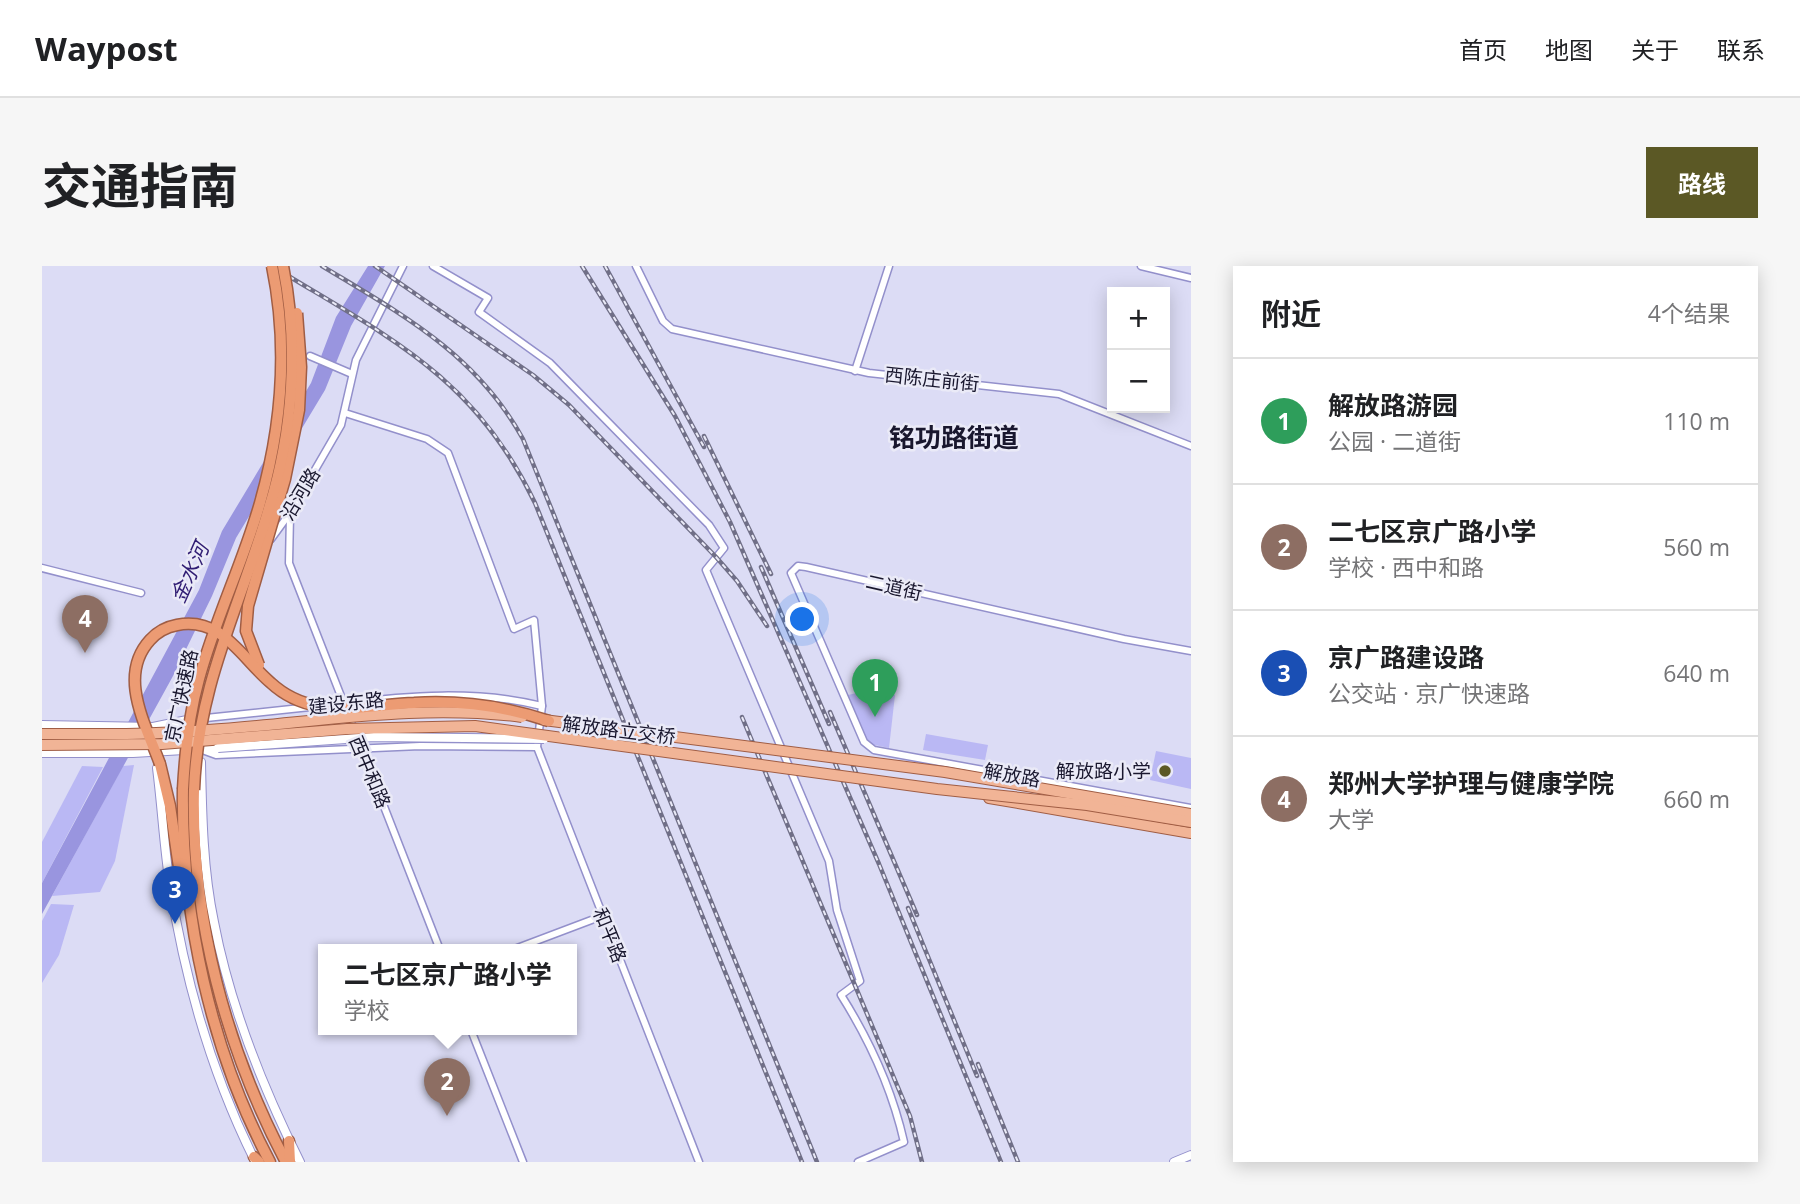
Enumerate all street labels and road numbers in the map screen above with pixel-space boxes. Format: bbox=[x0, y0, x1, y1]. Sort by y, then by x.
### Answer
street label: 西陈庄前街 bbox=[883, 361, 981, 397]
street label: 沿河路 bbox=[274, 463, 326, 525]
street label: 二道街 bbox=[863, 568, 925, 606]
street label: 京广快速路 bbox=[158, 647, 204, 745]
street label: 建设东路 bbox=[307, 686, 385, 720]
street label: 解放路立交桥 bbox=[561, 710, 677, 750]
street label: 西中和路 bbox=[343, 732, 397, 812]
street label: 解放路 bbox=[982, 757, 1042, 793]
street label: 和平路 bbox=[587, 904, 633, 966]

